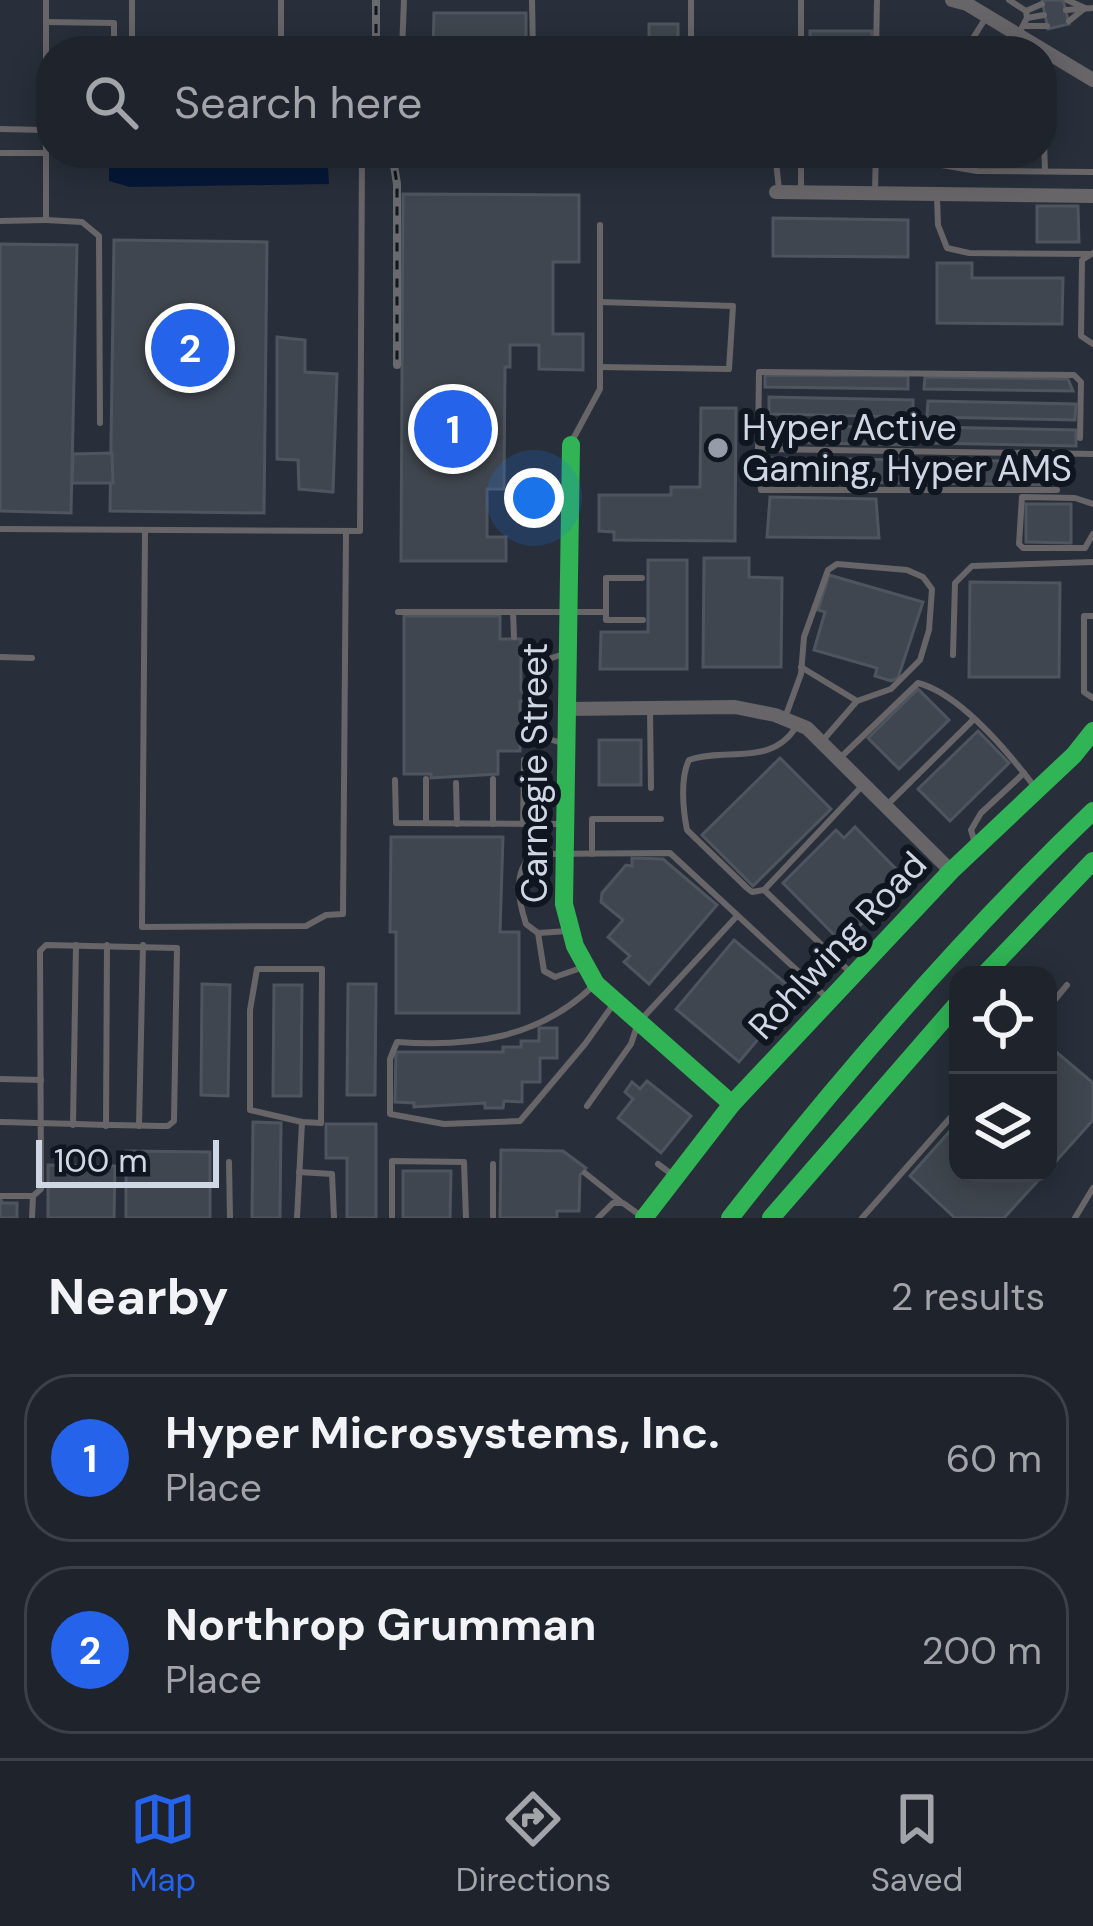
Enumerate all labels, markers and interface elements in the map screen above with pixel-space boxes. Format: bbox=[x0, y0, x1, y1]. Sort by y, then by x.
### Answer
search box bbox=[36, 36, 1057, 168]
icon: search bbox=[78, 69, 144, 135]
text: Search here bbox=[174, 73, 422, 132]
pin: 2 bbox=[151, 303, 229, 393]
pin: 1 bbox=[414, 384, 492, 474]
place label: Hyper Active Gaming, Hyper AMS bbox=[742, 404, 1072, 492]
marker: Hyper Active Gaming, Hyper AMS bbox=[705, 435, 731, 461]
your location bbox=[504, 468, 564, 528]
street label: Carnegie Street bbox=[511, 643, 558, 903]
street label: Rohlwing Road bbox=[738, 841, 937, 1049]
map controls bbox=[949, 966, 1057, 1182]
button: locate bbox=[949, 966, 1057, 1074]
button: layers bbox=[949, 1074, 1057, 1182]
scale bar bbox=[36, 1134, 219, 1187]
text: 100 m bbox=[54, 1139, 148, 1182]
text: Nearby bbox=[48, 1263, 229, 1330]
text: 2 results bbox=[891, 1271, 1045, 1322]
text: Hyper Microsystems, Inc. bbox=[165, 1403, 720, 1462]
text: 1 bbox=[83, 1433, 97, 1484]
text: 60 m bbox=[946, 1433, 1042, 1484]
text: Place bbox=[165, 1462, 262, 1513]
text: Northrop Grumman bbox=[165, 1595, 596, 1654]
text: 2 bbox=[79, 1625, 101, 1676]
text: 200 m bbox=[921, 1625, 1042, 1676]
text: Place bbox=[165, 1654, 262, 1705]
tab: Map bbox=[130, 1786, 196, 1901]
tab: Directions bbox=[456, 1786, 611, 1901]
tab: Saved bbox=[871, 1786, 963, 1901]

